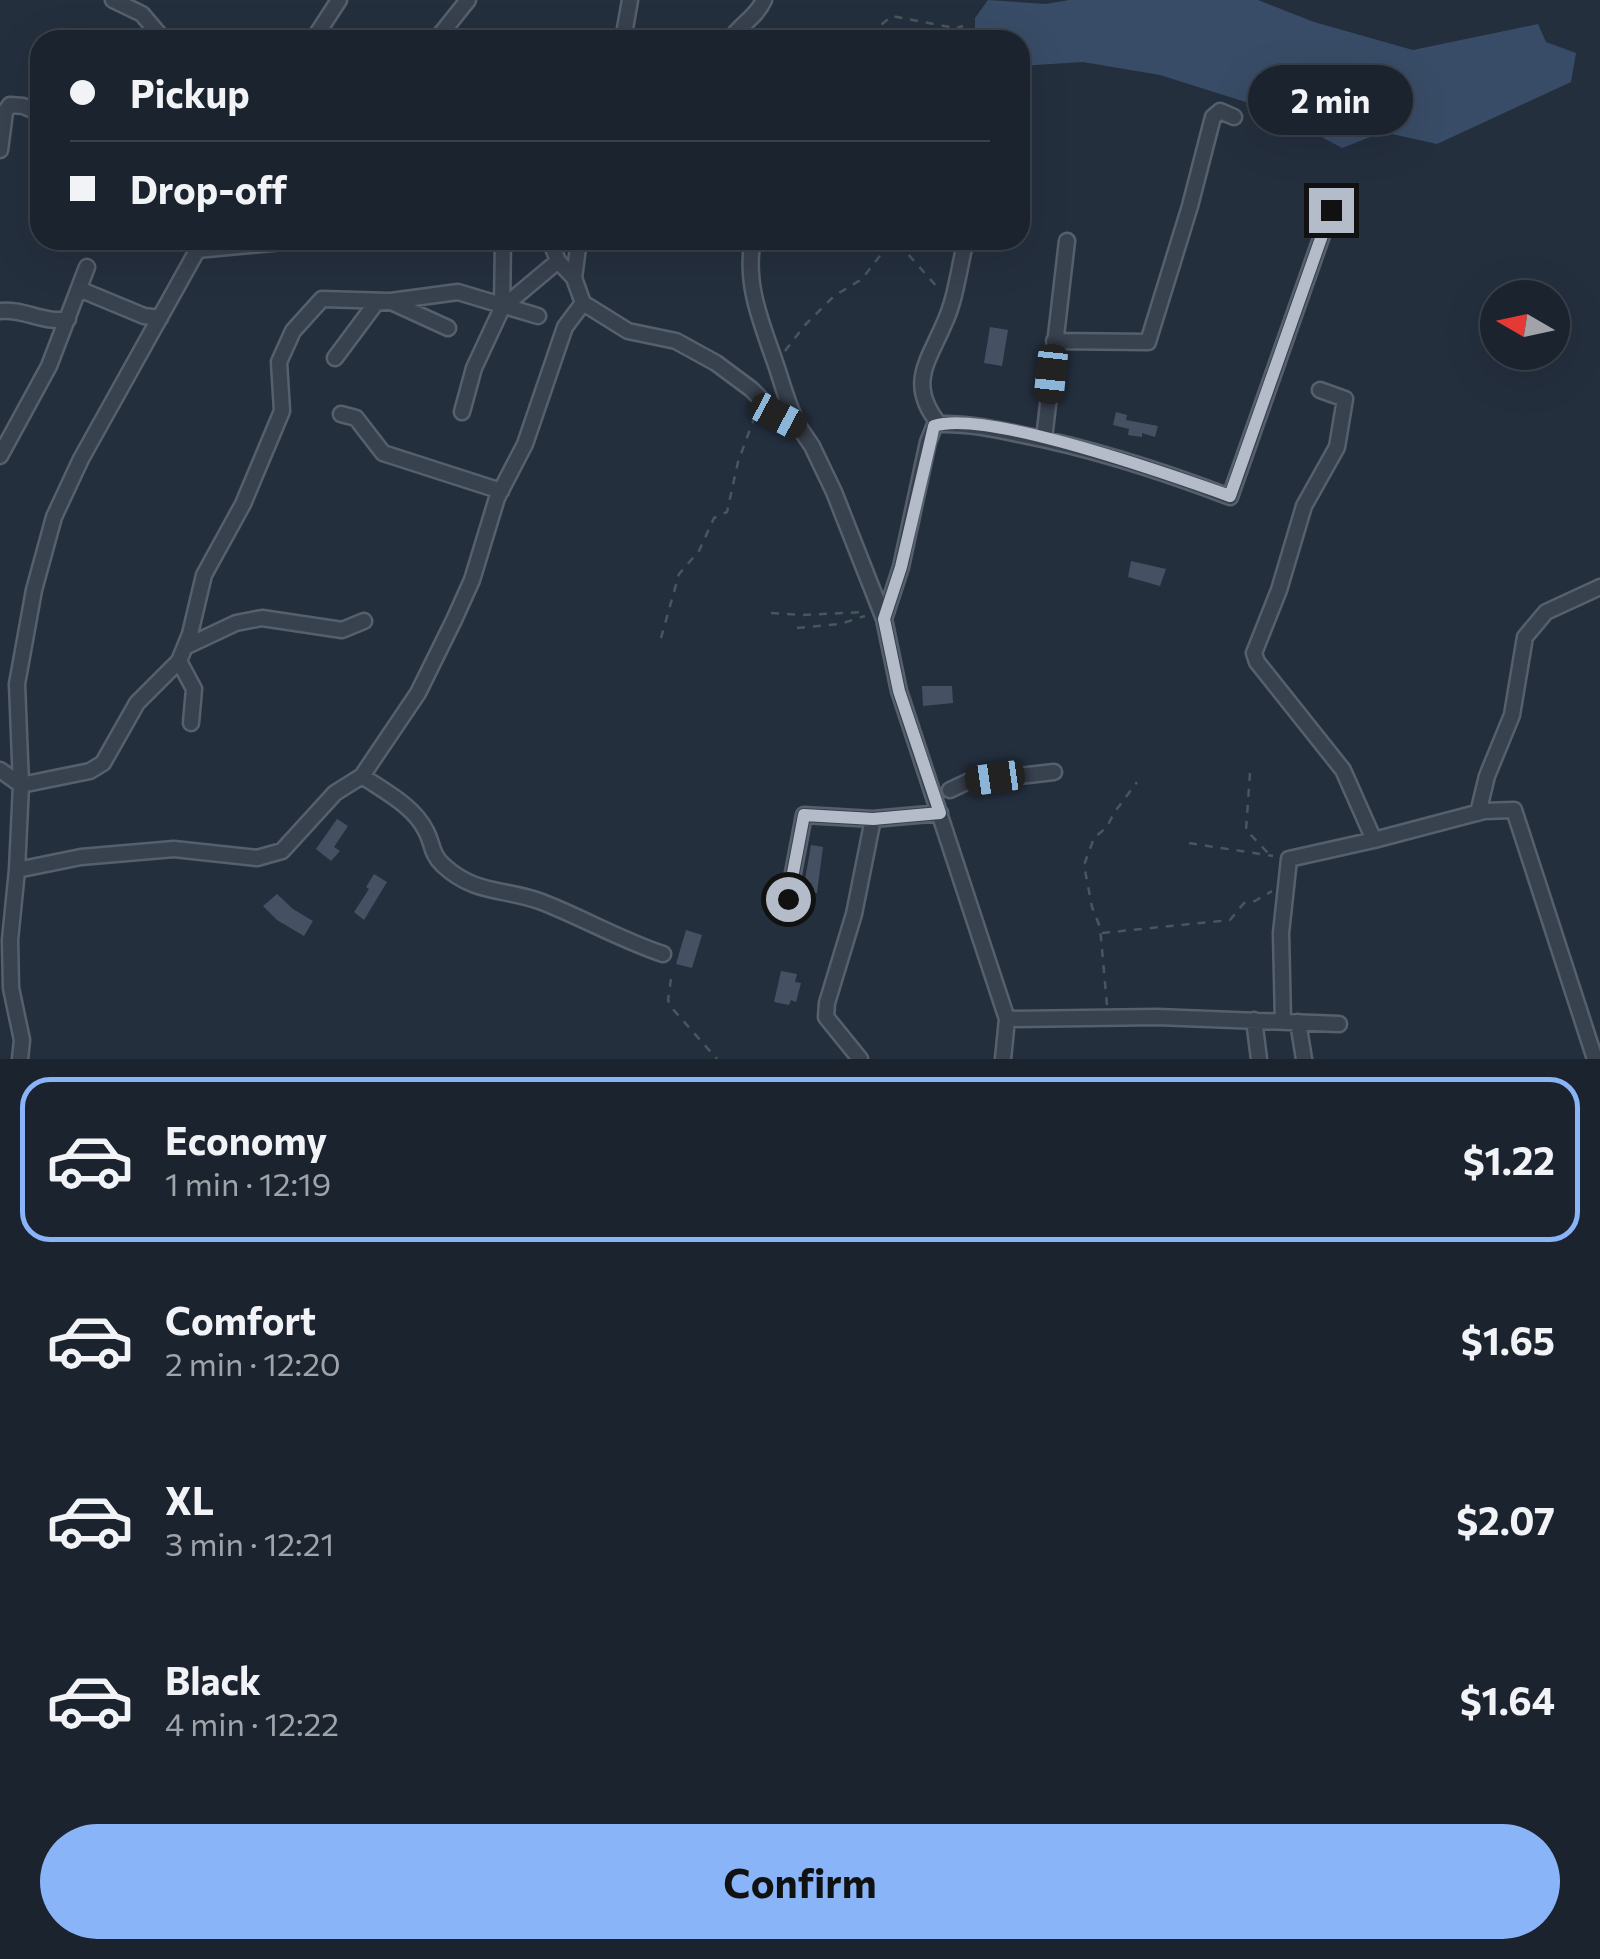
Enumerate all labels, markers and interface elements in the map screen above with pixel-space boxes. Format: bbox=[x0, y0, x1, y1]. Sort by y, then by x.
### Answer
callout: 2 min bbox=[1248, 65, 1414, 135]
text: Pickup bbox=[130, 69, 250, 116]
text: 2 min bbox=[1291, 80, 1370, 120]
text: Drop-off bbox=[130, 165, 287, 212]
route end bbox=[1309, 188, 1354, 233]
north arrow bbox=[1480, 280, 1570, 370]
map controls bbox=[1480, 280, 1570, 370]
car bbox=[1033, 343, 1069, 405]
car bbox=[744, 389, 812, 443]
car bbox=[963, 759, 1027, 797]
route start bbox=[766, 877, 811, 922]
icon: car bbox=[45, 1115, 135, 1205]
text: Economy bbox=[165, 1116, 327, 1163]
text: $1.22 bbox=[1463, 1136, 1555, 1183]
text: 1 min · 12:19 bbox=[165, 1163, 331, 1203]
icon: car bbox=[45, 1295, 135, 1385]
text: Comfort bbox=[165, 1296, 316, 1343]
text: $1.65 bbox=[1461, 1316, 1555, 1363]
text: 2 min · 12:20 bbox=[165, 1343, 341, 1383]
icon: car bbox=[45, 1475, 135, 1565]
text: XL bbox=[165, 1476, 214, 1523]
text: $2.07 bbox=[1456, 1496, 1555, 1543]
text: 3 min · 12:21 bbox=[165, 1523, 334, 1563]
icon: car bbox=[45, 1655, 135, 1745]
text: Black bbox=[165, 1656, 261, 1703]
text: $1.64 bbox=[1460, 1676, 1555, 1723]
text: 4 min · 12:22 bbox=[165, 1703, 339, 1743]
button: Confirm bbox=[40, 1824, 1560, 1939]

